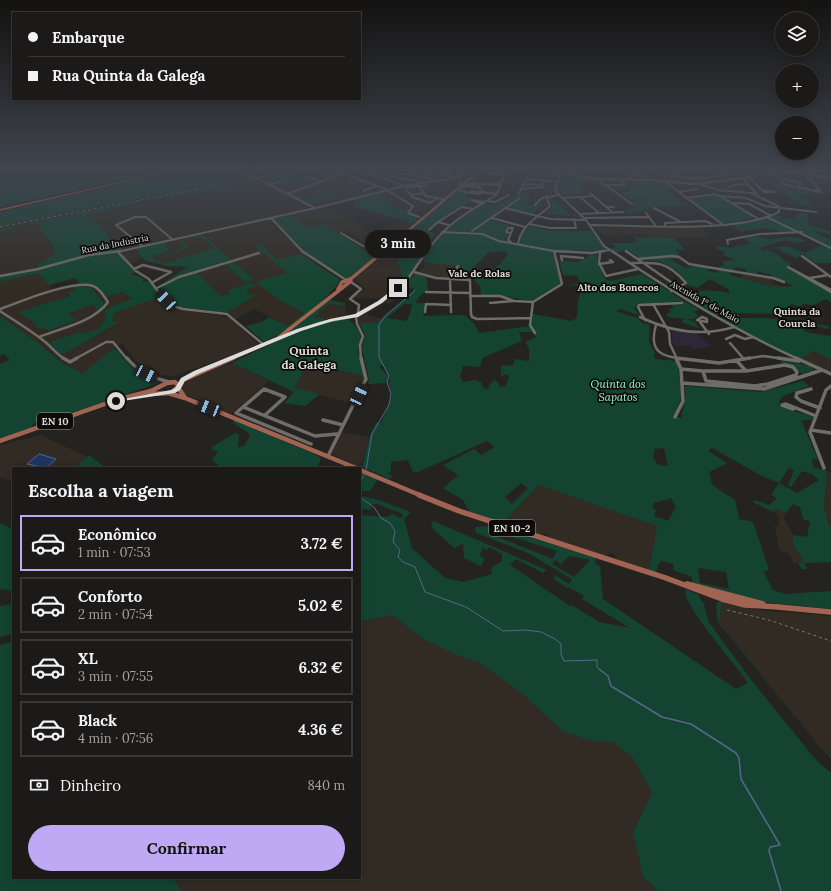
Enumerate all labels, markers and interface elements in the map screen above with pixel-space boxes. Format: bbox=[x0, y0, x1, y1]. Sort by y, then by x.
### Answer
map controls bbox=[775, 12, 819, 160]
button: layers bbox=[775, 12, 819, 56]
text: Embarque bbox=[52, 28, 125, 47]
button: + bbox=[775, 64, 819, 108]
text: Rua Quinta da Galega bbox=[52, 66, 205, 85]
button: − bbox=[775, 116, 819, 160]
callout: 3 min bbox=[365, 230, 431, 258]
street label: Rua da Indústria bbox=[80, 232, 150, 255]
text: 3 min bbox=[380, 235, 416, 252]
district label: Vale de Rolas bbox=[448, 267, 510, 280]
street label: Avenida 1º de Maio bbox=[668, 277, 742, 325]
route end bbox=[389, 279, 407, 297]
district label: Alto dos Bonecos bbox=[578, 281, 659, 294]
car bbox=[153, 287, 179, 313]
district label: Quinta da Courela bbox=[774, 305, 821, 330]
district label: Quinta da Galega bbox=[281, 343, 337, 372]
car bbox=[133, 363, 159, 385]
park label: Quinta dos Sapatos bbox=[591, 377, 646, 404]
car bbox=[348, 382, 370, 408]
route start bbox=[107, 392, 125, 410]
car bbox=[196, 398, 222, 418]
road number: EN 10 bbox=[37, 413, 73, 429]
text: Escolha a viagem bbox=[28, 479, 174, 502]
road number: EN 10-2 bbox=[489, 520, 535, 536]
icon: car bbox=[30, 525, 66, 561]
text: Econômico bbox=[78, 525, 157, 544]
text: 3.72 € bbox=[300, 534, 343, 553]
text: 1 min · 07:53 bbox=[78, 544, 151, 561]
icon: car bbox=[30, 587, 66, 623]
text: Conforto bbox=[78, 587, 142, 606]
text: 5.02 € bbox=[298, 596, 343, 615]
text: 2 min · 07:54 bbox=[78, 606, 153, 623]
icon: car bbox=[30, 649, 66, 685]
text: XL bbox=[78, 649, 98, 668]
text: 6.32 € bbox=[298, 658, 343, 677]
text: 3 min · 07:55 bbox=[78, 668, 153, 685]
icon: car bbox=[30, 711, 66, 747]
text: Black bbox=[78, 711, 117, 730]
text: 4.36 € bbox=[298, 720, 343, 739]
text: 4 min · 07:56 bbox=[78, 730, 153, 747]
icon: cash bbox=[28, 774, 50, 796]
text: Dinheiro bbox=[60, 776, 121, 795]
text: 840 m bbox=[308, 777, 345, 794]
button: Confirmar bbox=[28, 825, 345, 871]

